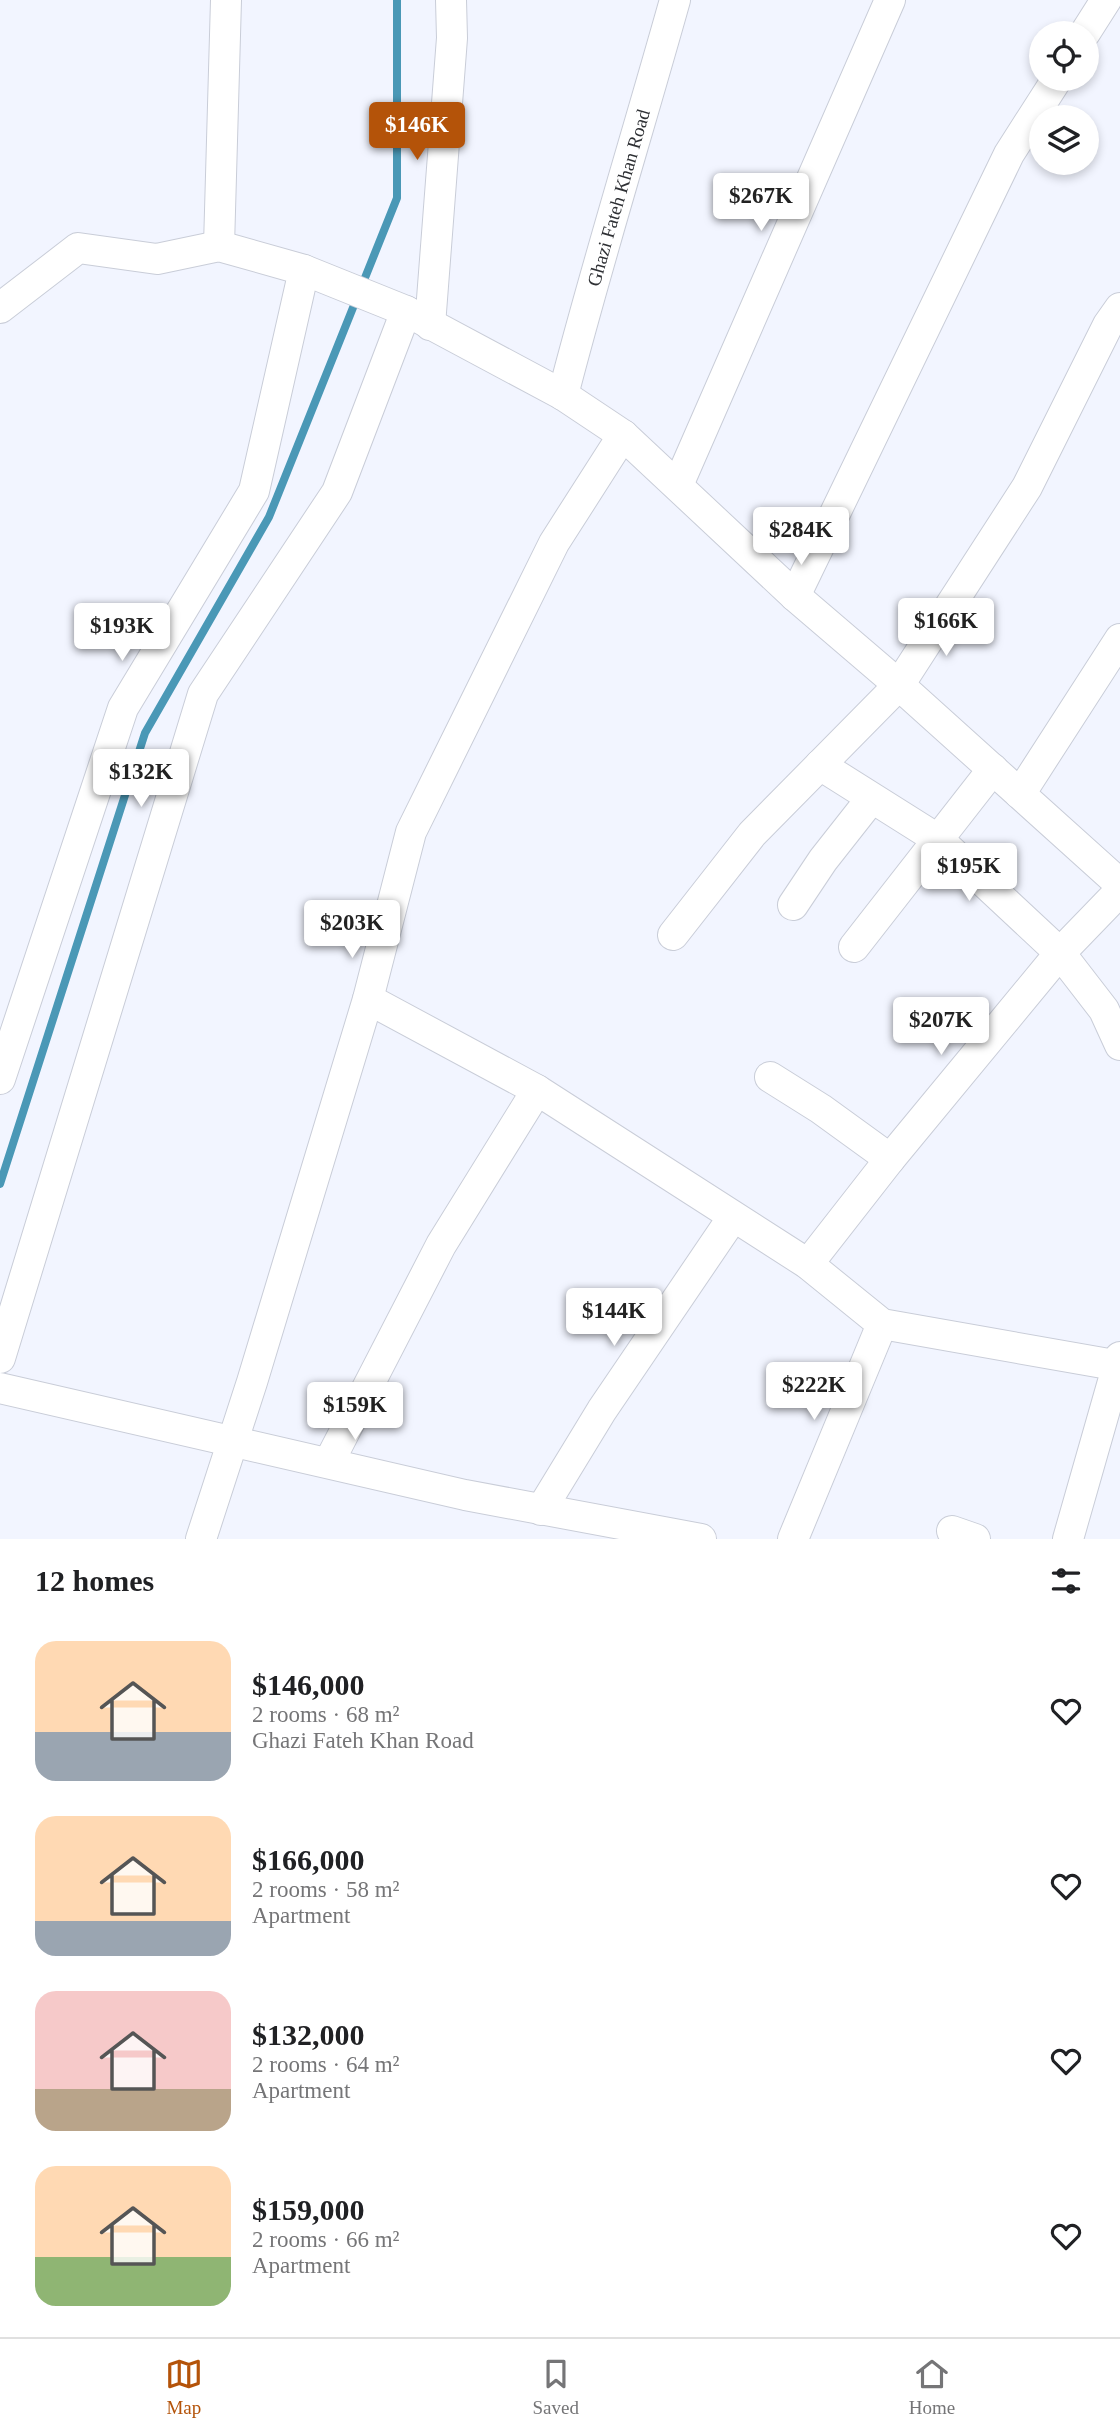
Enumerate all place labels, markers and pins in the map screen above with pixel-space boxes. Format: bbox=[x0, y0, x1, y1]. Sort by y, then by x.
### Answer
pin: $146K bbox=[368, 102, 466, 162]
pin: $267K bbox=[712, 174, 810, 233]
pin: $284K bbox=[752, 508, 850, 567]
pin: $166K bbox=[897, 598, 995, 658]
pin: $193K bbox=[73, 604, 171, 663]
pin: $132K bbox=[92, 750, 190, 809]
pin: $195K bbox=[920, 844, 1018, 903]
pin: $203K bbox=[303, 900, 401, 960]
pin: $207K bbox=[892, 998, 990, 1057]
pin: $144K bbox=[565, 1288, 663, 1348]
pin: $222K bbox=[765, 1362, 863, 1422]
pin: $159K bbox=[306, 1382, 404, 1442]

